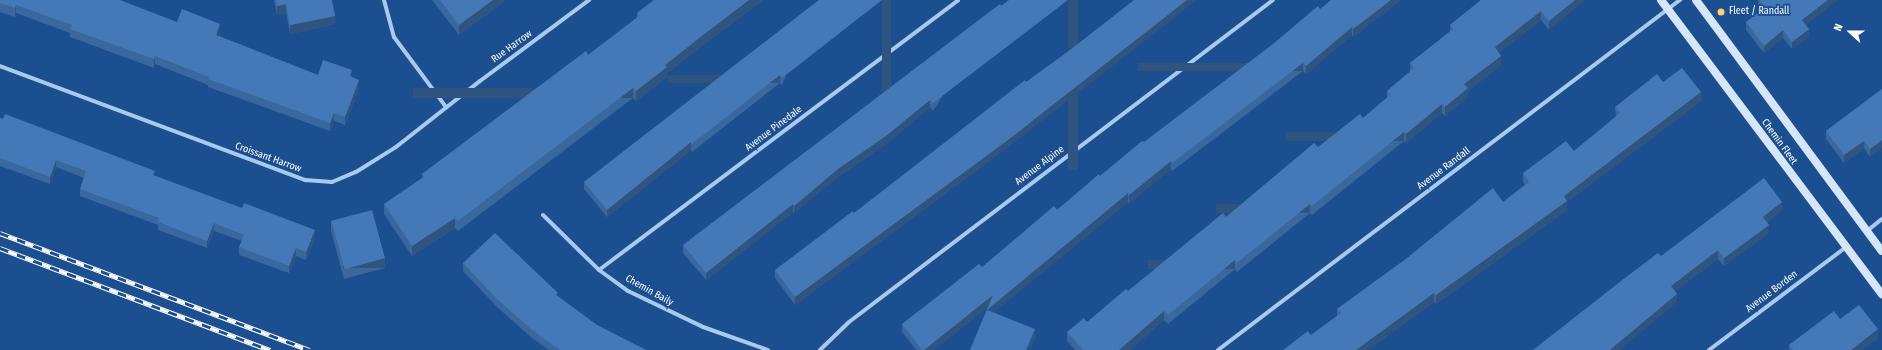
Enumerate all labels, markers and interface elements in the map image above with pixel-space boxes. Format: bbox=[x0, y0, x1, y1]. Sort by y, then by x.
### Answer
place label: Fleet / Randall bbox=[1729, 6, 1789, 18]
marker: Fleet / Randall bbox=[1716, 7, 1726, 17]
north arrow bbox=[1830, 12, 1870, 52]
text: N bbox=[1831, 22, 1846, 33]
street label: Rue Harrow bbox=[489, 28, 535, 66]
street label: Avenue Pinedale bbox=[743, 104, 805, 154]
street label: Chemin Fleet bbox=[1759, 117, 1799, 167]
street label: Croissant Harrow bbox=[233, 140, 303, 176]
street label: Avenue Alpine bbox=[1013, 144, 1067, 188]
street label: Avenue Randall bbox=[1415, 145, 1473, 193]
street label: Avenue Borden bbox=[1744, 269, 1800, 315]
street label: Chemin Baily bbox=[623, 273, 675, 309]

